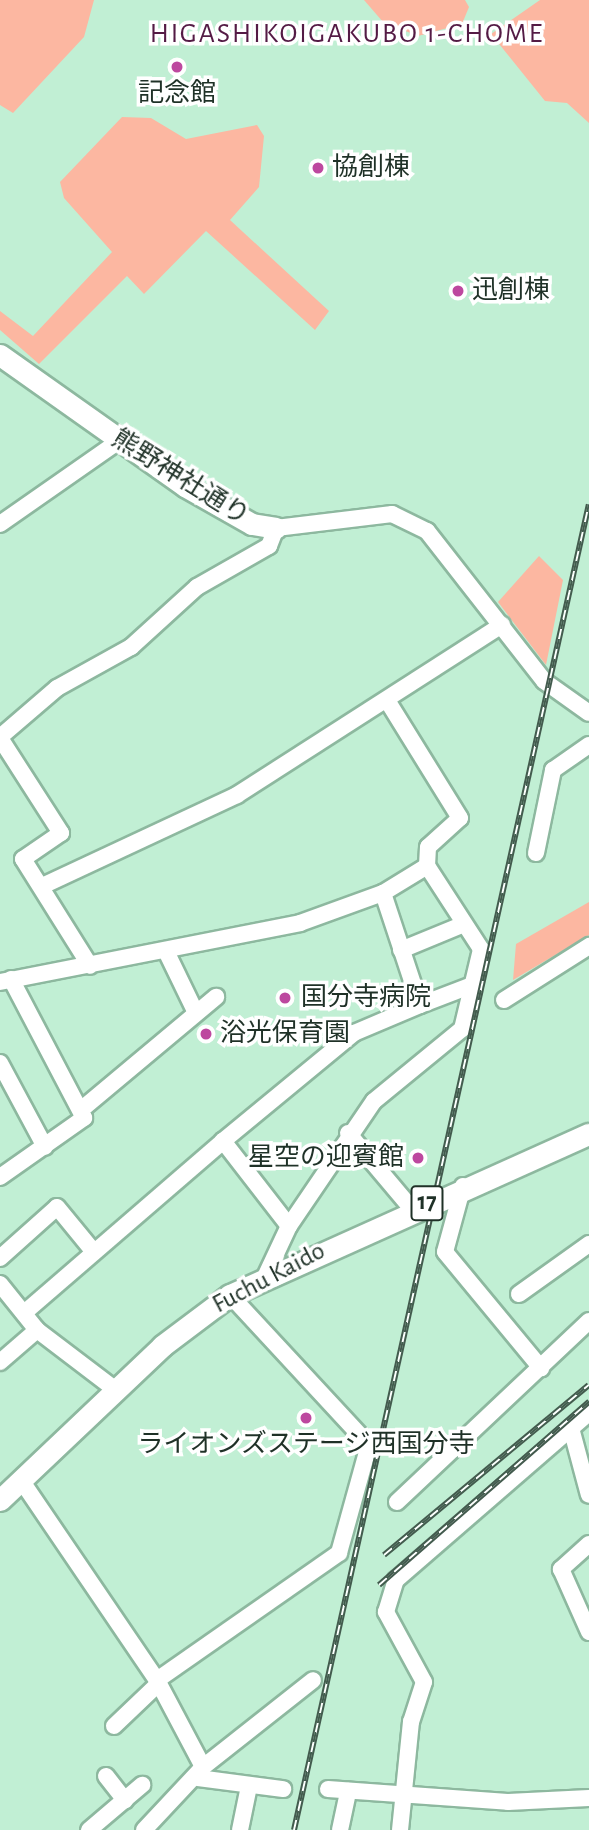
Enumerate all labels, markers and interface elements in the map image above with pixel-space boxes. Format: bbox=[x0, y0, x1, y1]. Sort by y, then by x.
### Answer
district label: HIGASHIKOIGAKUBO 1-CHOME bbox=[153, 17, 541, 51]
marker: 記念館 bbox=[169, 59, 185, 75]
place label: 記念館 bbox=[138, 78, 216, 110]
place label: 協創棟 bbox=[332, 152, 410, 184]
marker: 協創棟 bbox=[310, 160, 326, 176]
place label: 迅創棟 bbox=[472, 275, 550, 307]
marker: 迅創棟 bbox=[450, 283, 466, 299]
street label: 熊野神社通り bbox=[106, 423, 254, 533]
place label: 国分寺病院 bbox=[301, 982, 431, 1014]
marker: 国分寺病院 bbox=[275, 988, 295, 1008]
place label: 浴光保育園 bbox=[220, 1018, 350, 1050]
marker: 浴光保育園 bbox=[198, 1026, 214, 1042]
place label: 星空の迎賓館 bbox=[248, 1142, 404, 1174]
marker: 星空の迎賓館 bbox=[410, 1150, 426, 1166]
road number: 17 bbox=[410, 1182, 444, 1224]
street label: Fuchu Kaido bbox=[207, 1235, 331, 1321]
marker: ライオンズステージ西国分寺 bbox=[298, 1410, 314, 1426]
place label: ライオンズステージ西国分寺 bbox=[137, 1429, 475, 1461]

